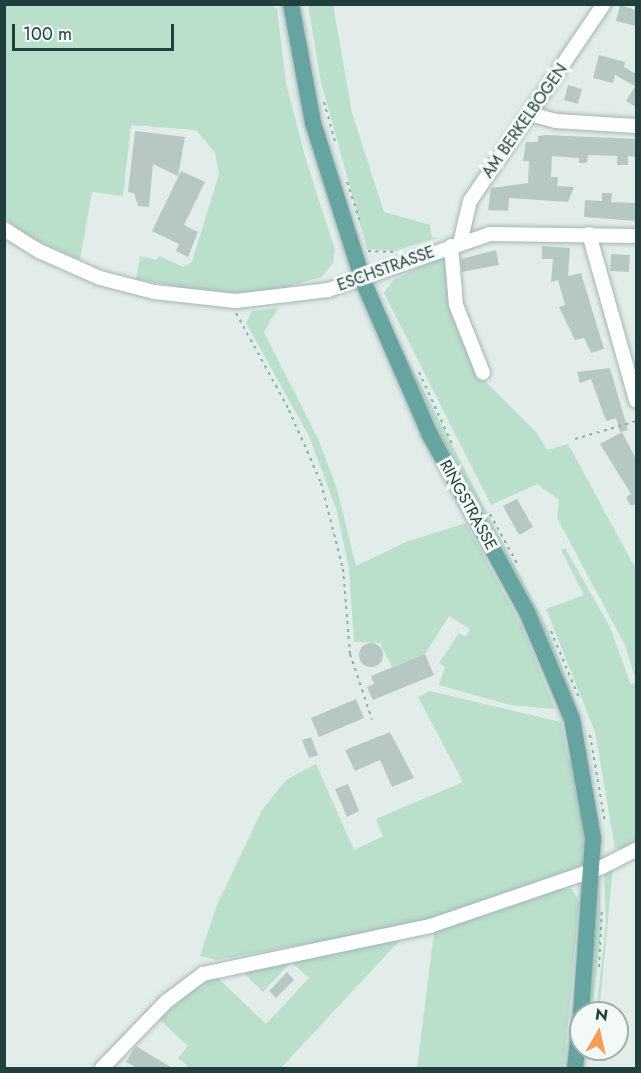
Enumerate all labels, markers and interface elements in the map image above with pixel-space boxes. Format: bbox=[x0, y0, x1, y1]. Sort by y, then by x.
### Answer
scale bar bbox=[15, 12, 177, 50]
text: 100 m bbox=[23, 21, 72, 47]
street label: AM BERKELBOGEN bbox=[478, 60, 572, 182]
street label: ESCHSTRASSE bbox=[335, 243, 437, 295]
street label: RINGSTRASSE bbox=[435, 457, 501, 553]
north arrow bbox=[569, 1001, 629, 1061]
text: N bbox=[594, 1002, 610, 1027]

